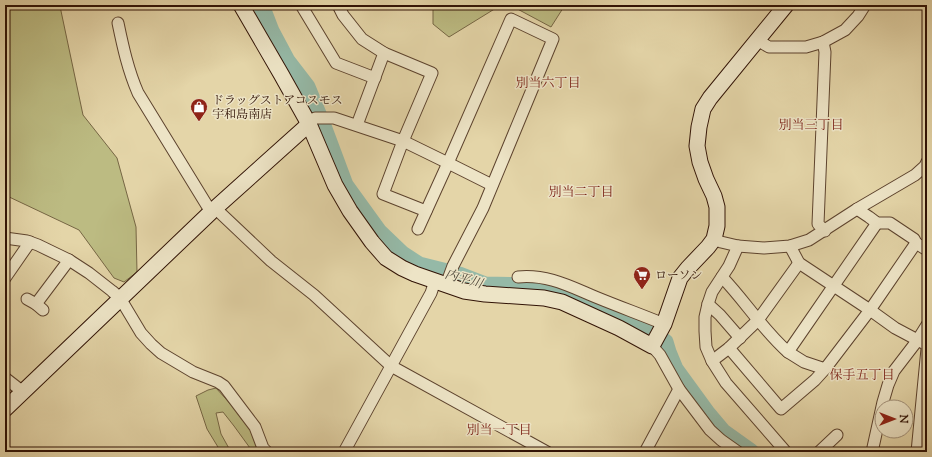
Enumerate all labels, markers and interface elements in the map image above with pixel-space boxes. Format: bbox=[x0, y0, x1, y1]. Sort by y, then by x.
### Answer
district label: 別当六丁目 bbox=[515, 75, 581, 93]
place label: ドラッグストアコスモス 宇和島南店 bbox=[212, 92, 343, 124]
shop icon: ドラッグストアコスモス 宇和島南店 bbox=[189, 97, 209, 122]
district label: 別当三丁目 bbox=[778, 117, 844, 135]
district label: 別当二丁目 bbox=[548, 184, 614, 202]
supermarket icon: ローソン bbox=[632, 265, 652, 290]
water label: 内平川 bbox=[442, 266, 487, 294]
place label: ローソン bbox=[655, 267, 703, 285]
district label: 保手五丁目 bbox=[829, 367, 895, 385]
north arrow bbox=[874, 399, 914, 439]
text: N bbox=[895, 414, 911, 424]
district label: 別当一丁目 bbox=[466, 422, 532, 440]

